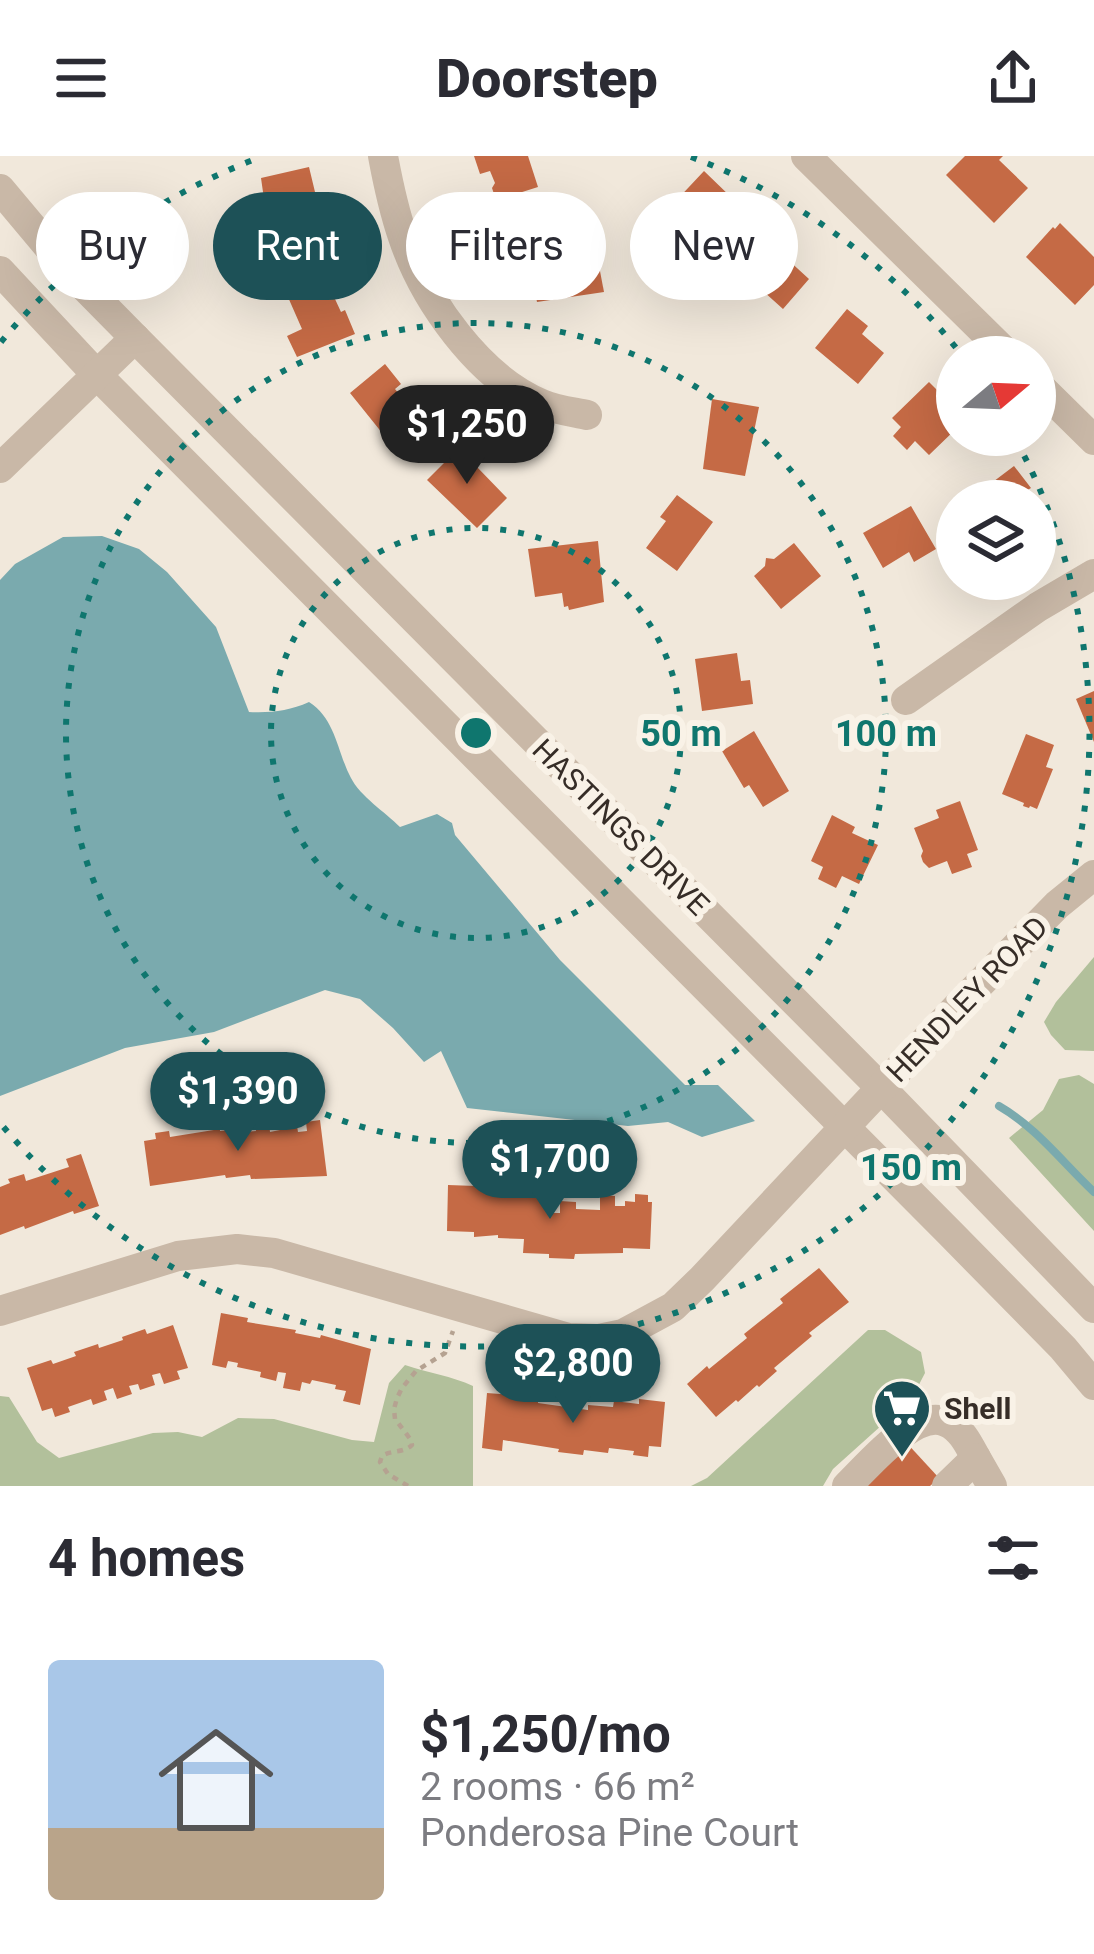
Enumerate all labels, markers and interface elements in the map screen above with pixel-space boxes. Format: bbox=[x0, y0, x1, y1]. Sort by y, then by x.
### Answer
icon: menu bbox=[48, 45, 114, 111]
icon: share bbox=[980, 45, 1046, 111]
text: Doorstep bbox=[436, 47, 658, 110]
chip: Buy bbox=[36, 192, 189, 300]
chip: Rent bbox=[213, 192, 382, 300]
chip: Filters bbox=[406, 192, 606, 300]
chip: New bbox=[630, 192, 798, 300]
north arrow bbox=[936, 336, 1056, 456]
map controls bbox=[936, 336, 1056, 600]
pin: $1,250 bbox=[369, 385, 565, 487]
text: $1,250 bbox=[406, 401, 528, 447]
button: layers bbox=[936, 480, 1056, 600]
centre of rings bbox=[455, 712, 497, 754]
text: 50 m bbox=[640, 713, 722, 755]
text: 100 m bbox=[835, 713, 937, 755]
street label: HASTINGS DRIVE bbox=[526, 732, 716, 922]
street label: HENDLEY ROAD bbox=[879, 909, 1055, 1089]
pin: $1,390 bbox=[140, 1052, 336, 1154]
text: $1,390 bbox=[177, 1068, 299, 1114]
pin: $1,700 bbox=[452, 1120, 648, 1222]
text: $1,700 bbox=[489, 1136, 611, 1182]
text: 150 m bbox=[860, 1147, 962, 1189]
pin: $2,800 bbox=[475, 1324, 671, 1426]
text: $2,800 bbox=[512, 1340, 634, 1386]
supermarket icon: Shell bbox=[871, 1377, 933, 1459]
place label: Shell bbox=[944, 1391, 1011, 1426]
icon: filters bbox=[980, 1525, 1046, 1591]
text: 4 homes bbox=[48, 1529, 245, 1588]
text: $1,250/mo bbox=[420, 1705, 671, 1764]
icon: home bbox=[144, 1708, 288, 1852]
text: 2 rooms · 66 m² bbox=[420, 1764, 695, 1810]
text: Ponderosa Pine Court bbox=[420, 1810, 799, 1856]

